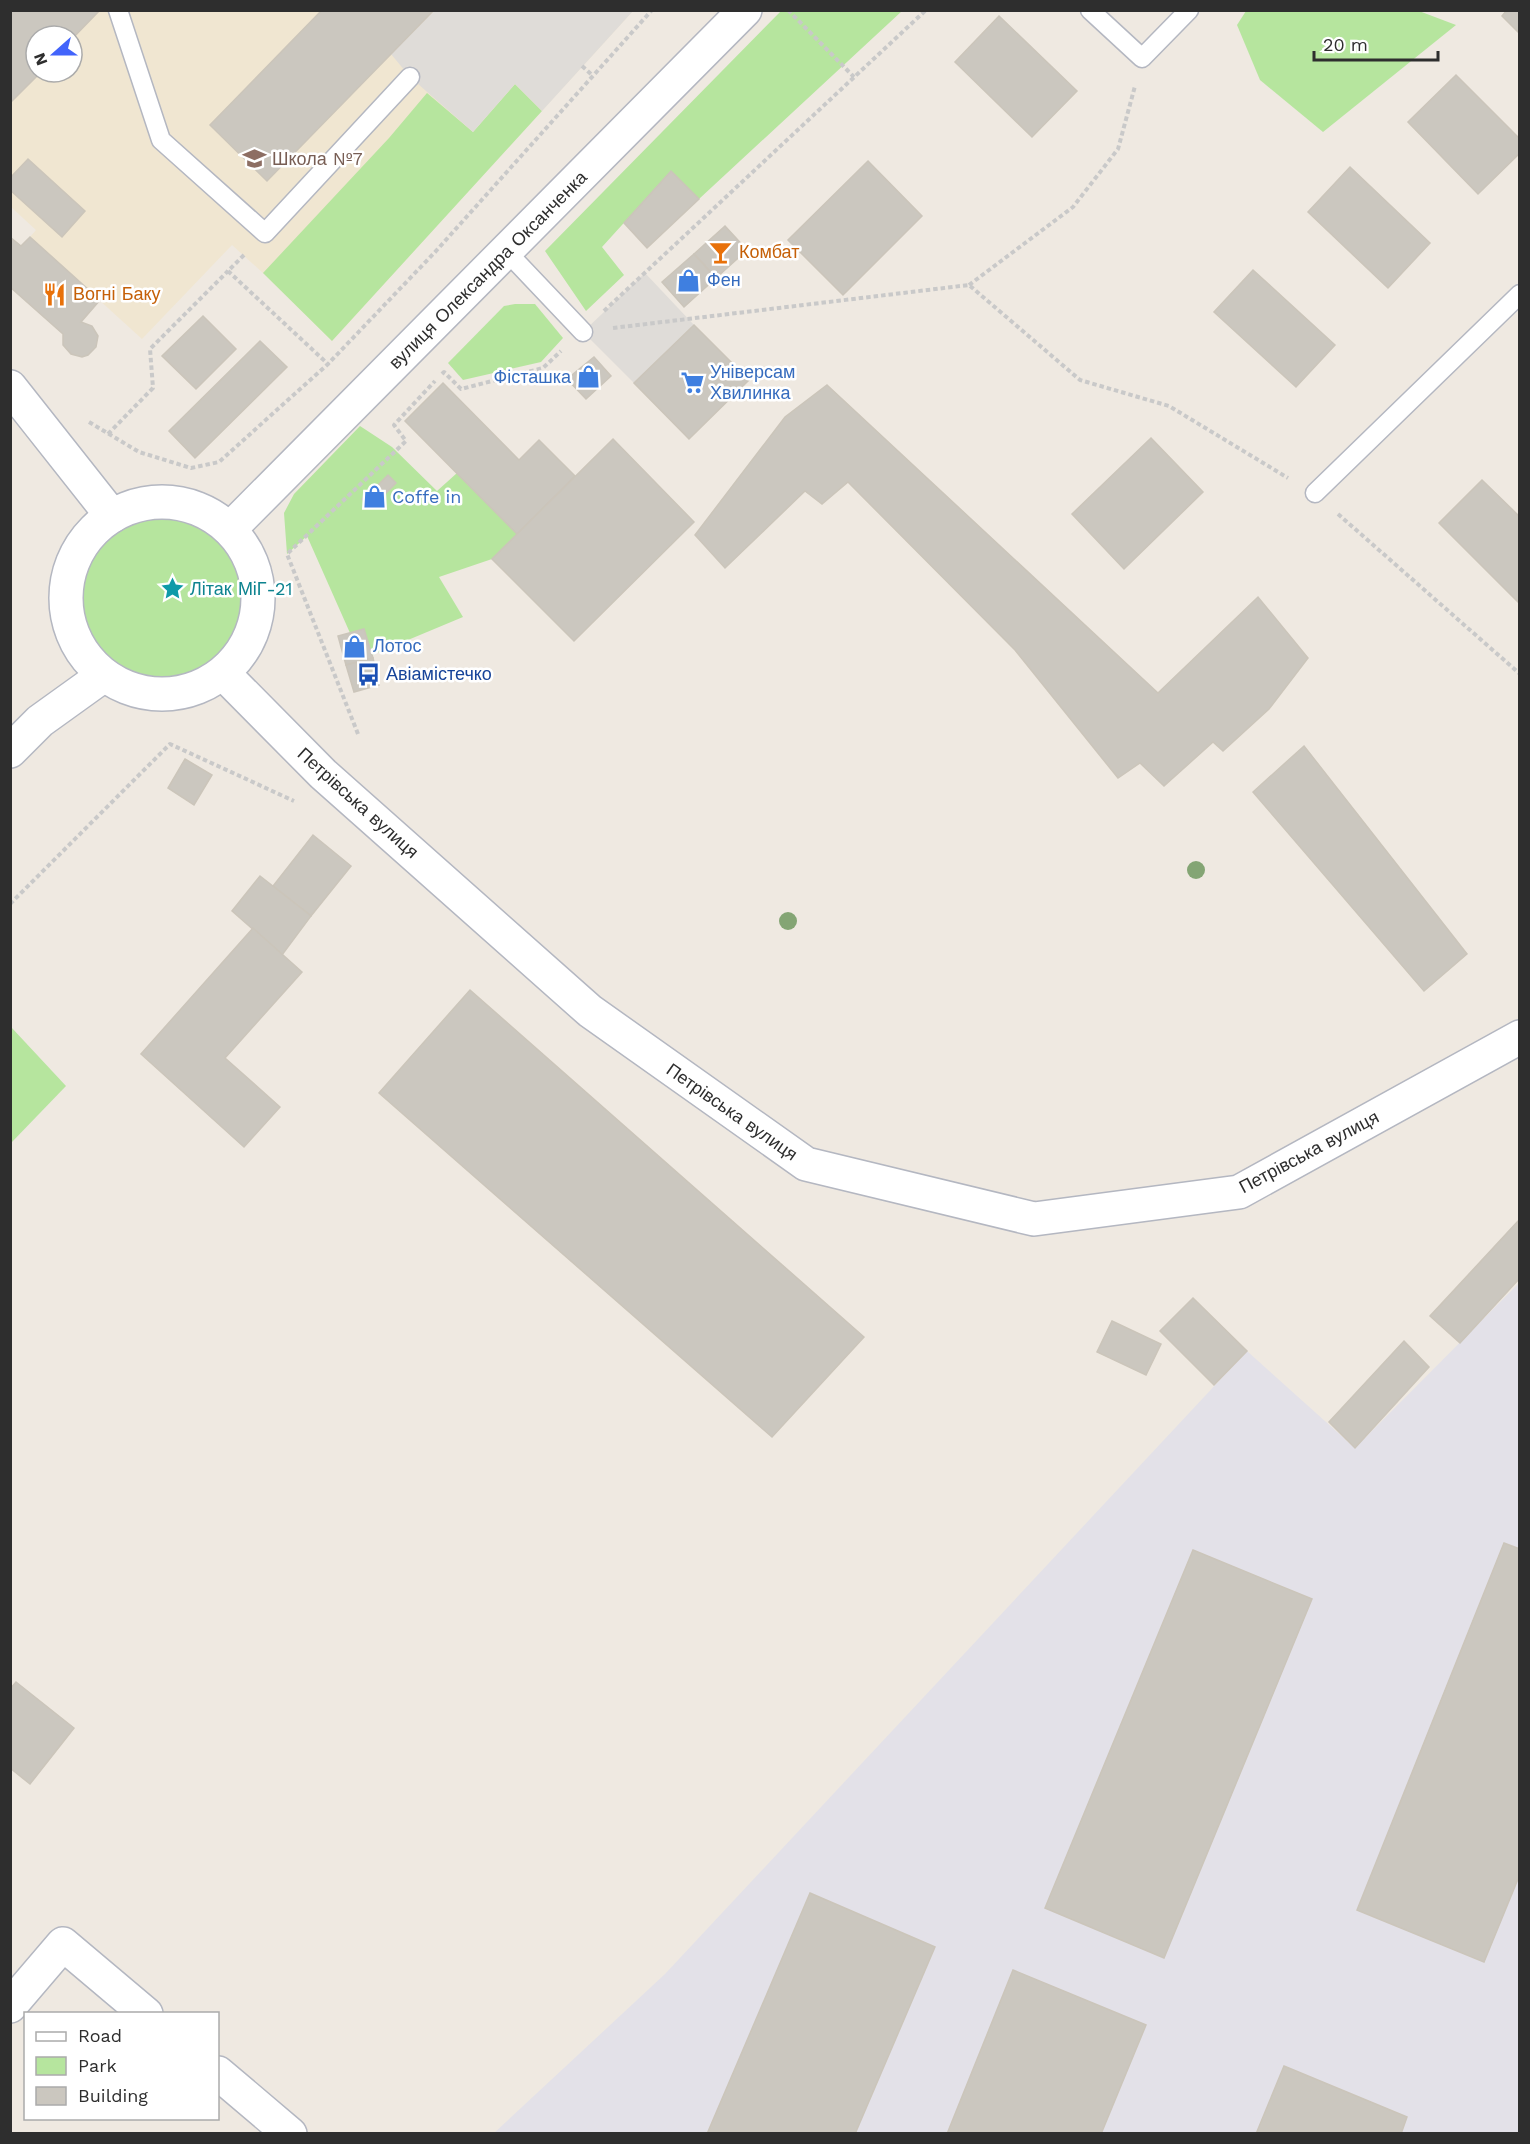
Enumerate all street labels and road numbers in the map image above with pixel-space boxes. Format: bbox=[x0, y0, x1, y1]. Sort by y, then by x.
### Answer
street label: вулиця Олександра Оксанченка bbox=[384, 166, 592, 373]
street label: Петрівська вулиця bbox=[294, 743, 423, 862]
street label: Петрівська вулиця bbox=[663, 1058, 802, 1165]
street label: Петрівська вулиця bbox=[1235, 1106, 1382, 1197]

